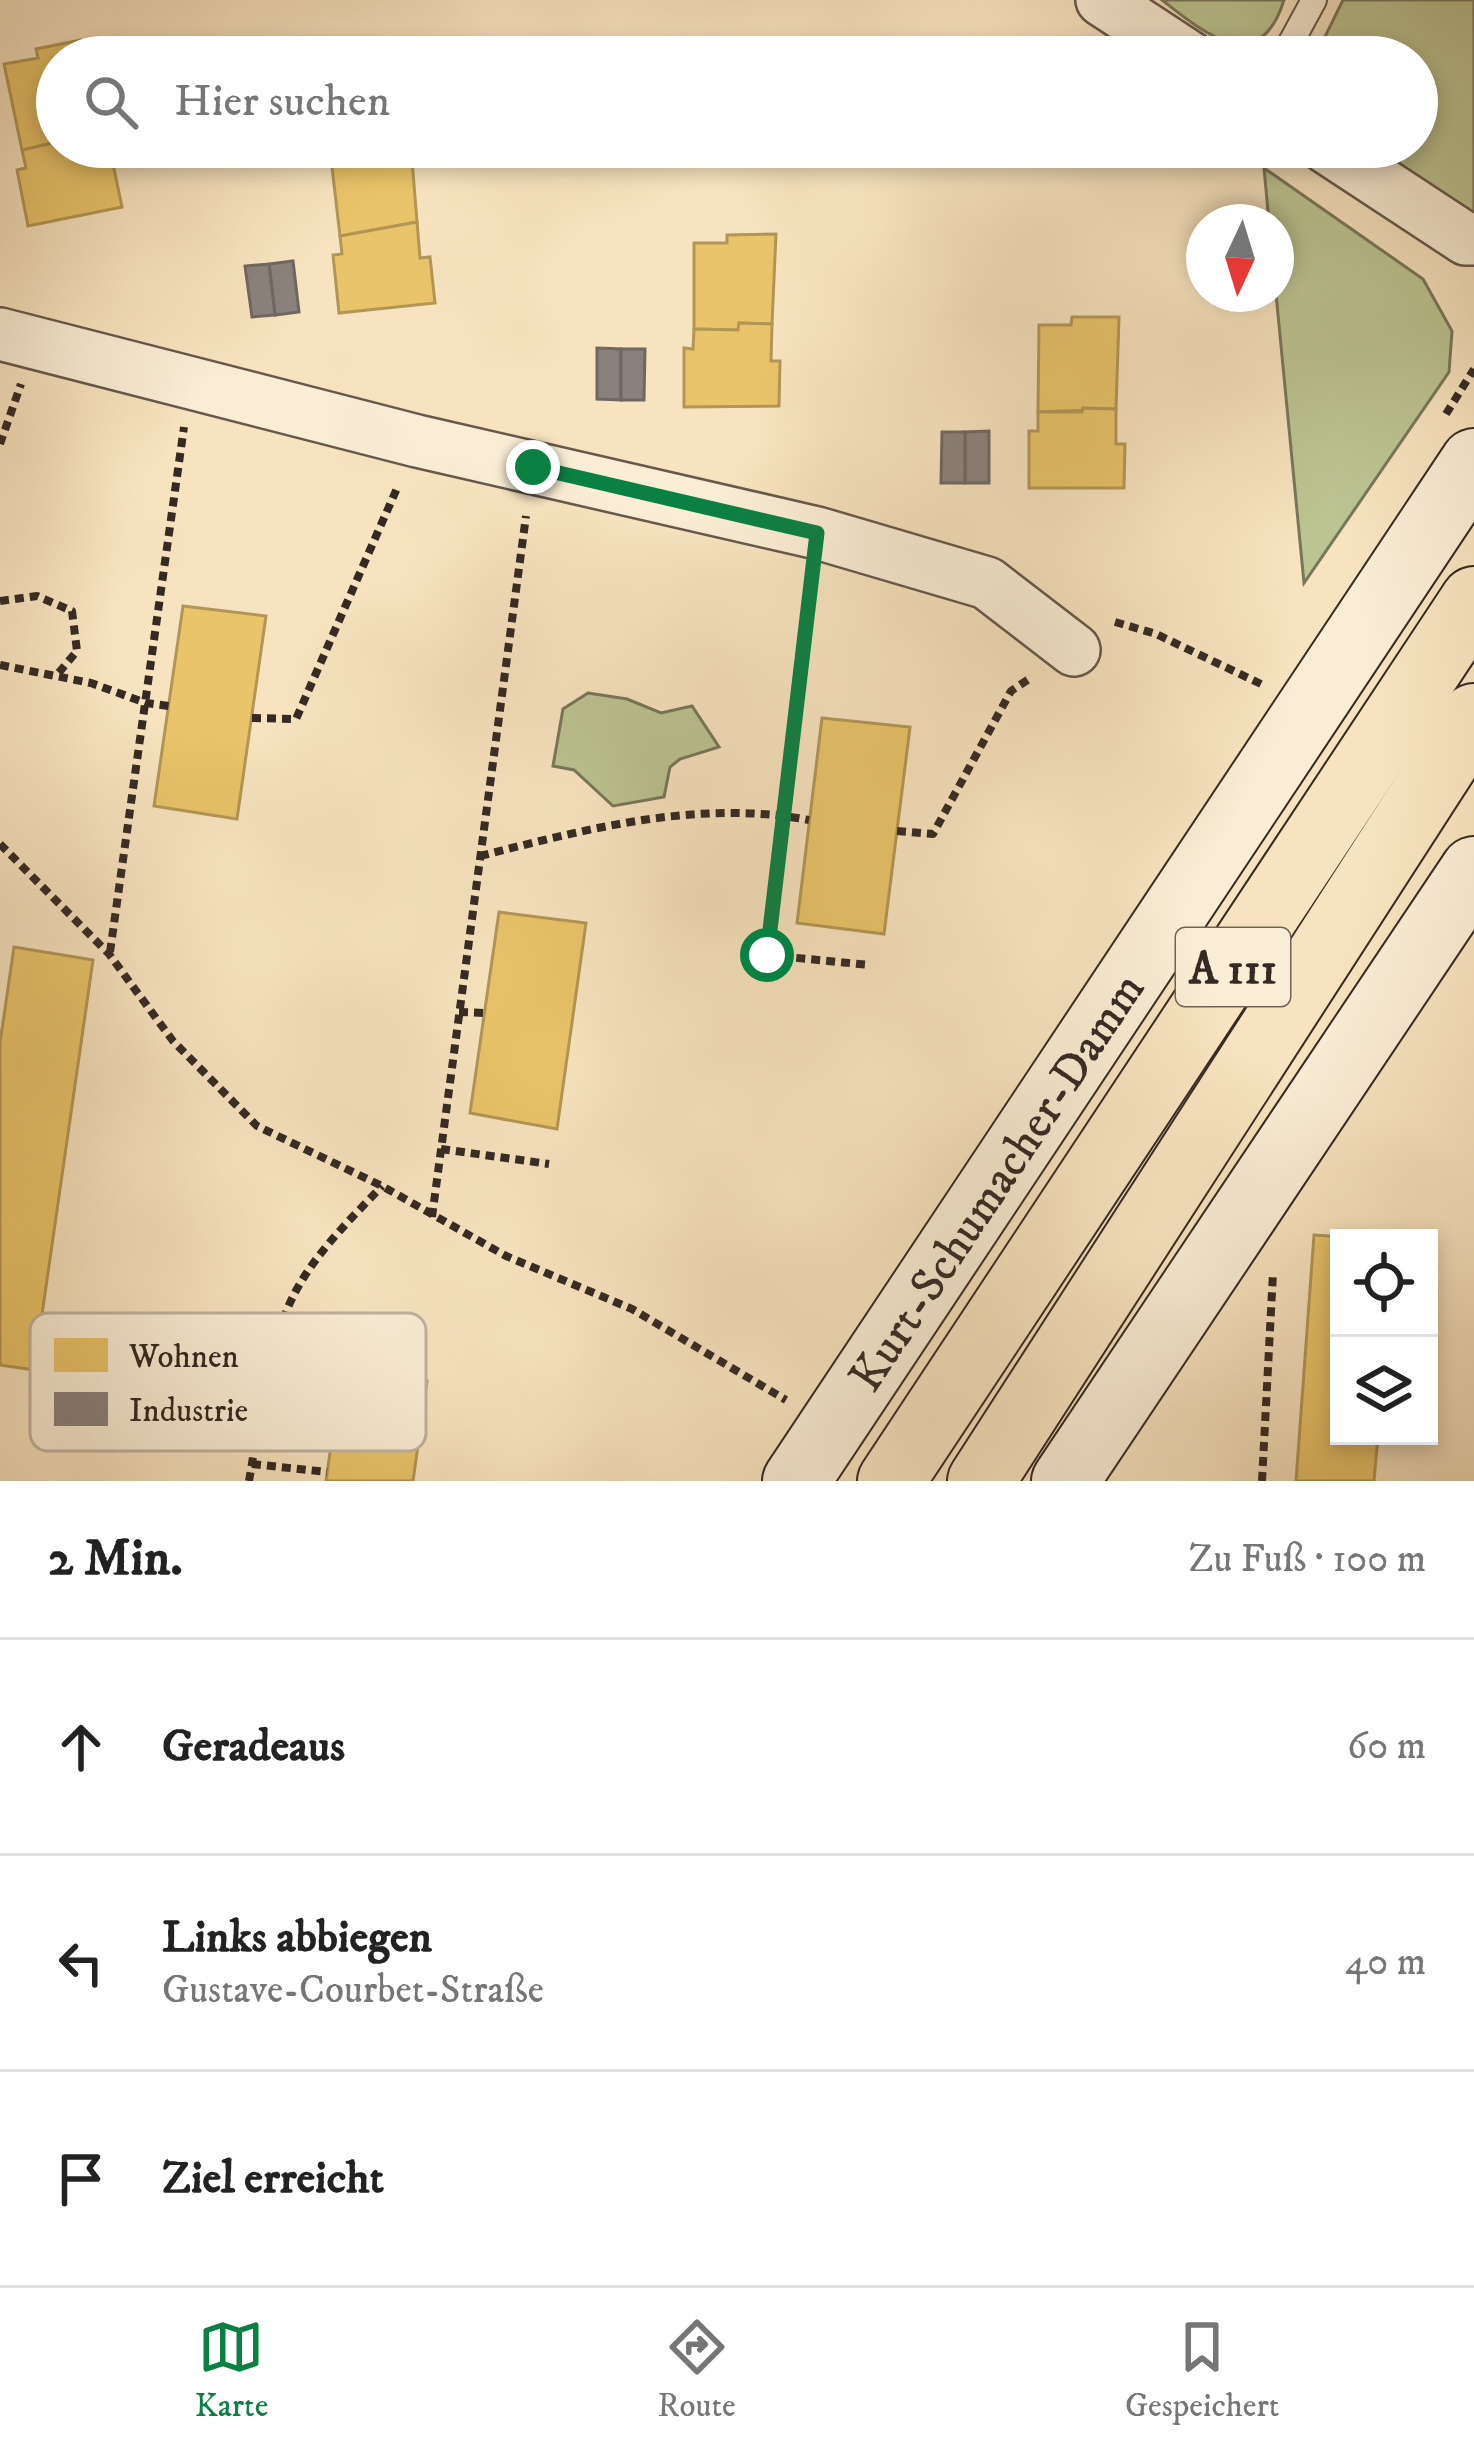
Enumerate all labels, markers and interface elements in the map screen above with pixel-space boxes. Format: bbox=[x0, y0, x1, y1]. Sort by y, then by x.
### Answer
search box bbox=[36, 36, 1438, 168]
icon: search bbox=[78, 69, 144, 135]
text: Hier suchen bbox=[174, 74, 390, 130]
north arrow bbox=[1186, 204, 1294, 312]
route end bbox=[506, 440, 560, 494]
route start bbox=[740, 928, 794, 982]
road number: A 111 bbox=[1176, 928, 1290, 1006]
street label: Kurt-Schumacher-Damm bbox=[837, 962, 1159, 1404]
map controls bbox=[1330, 1229, 1438, 1445]
button: locate bbox=[1330, 1229, 1438, 1337]
legend bbox=[30, 1313, 426, 1451]
text: Wohnen bbox=[128, 1337, 239, 1378]
button: layers bbox=[1330, 1337, 1438, 1445]
text: Industrie bbox=[129, 1391, 248, 1432]
text: 2 Min. bbox=[48, 1527, 182, 1591]
text: Zu Fuß · 100 m bbox=[1189, 1535, 1426, 1584]
icon: ahead bbox=[48, 1714, 114, 1780]
text: Geradeaus bbox=[162, 1719, 345, 1775]
text: 60 m bbox=[1347, 1722, 1426, 1771]
text: Links abbiegen bbox=[162, 1910, 432, 1966]
icon: left bbox=[48, 1930, 114, 1996]
text: 40 m bbox=[1345, 1938, 1426, 1987]
text: Gustave-Courbet-Straße bbox=[162, 1966, 544, 2015]
icon: arrive bbox=[48, 2146, 114, 2212]
text: Ziel erreicht bbox=[162, 2151, 384, 2207]
tab: Karte bbox=[195, 2314, 268, 2427]
tab: Route bbox=[658, 2314, 736, 2427]
tab: Gespeichert bbox=[1125, 2314, 1279, 2427]

